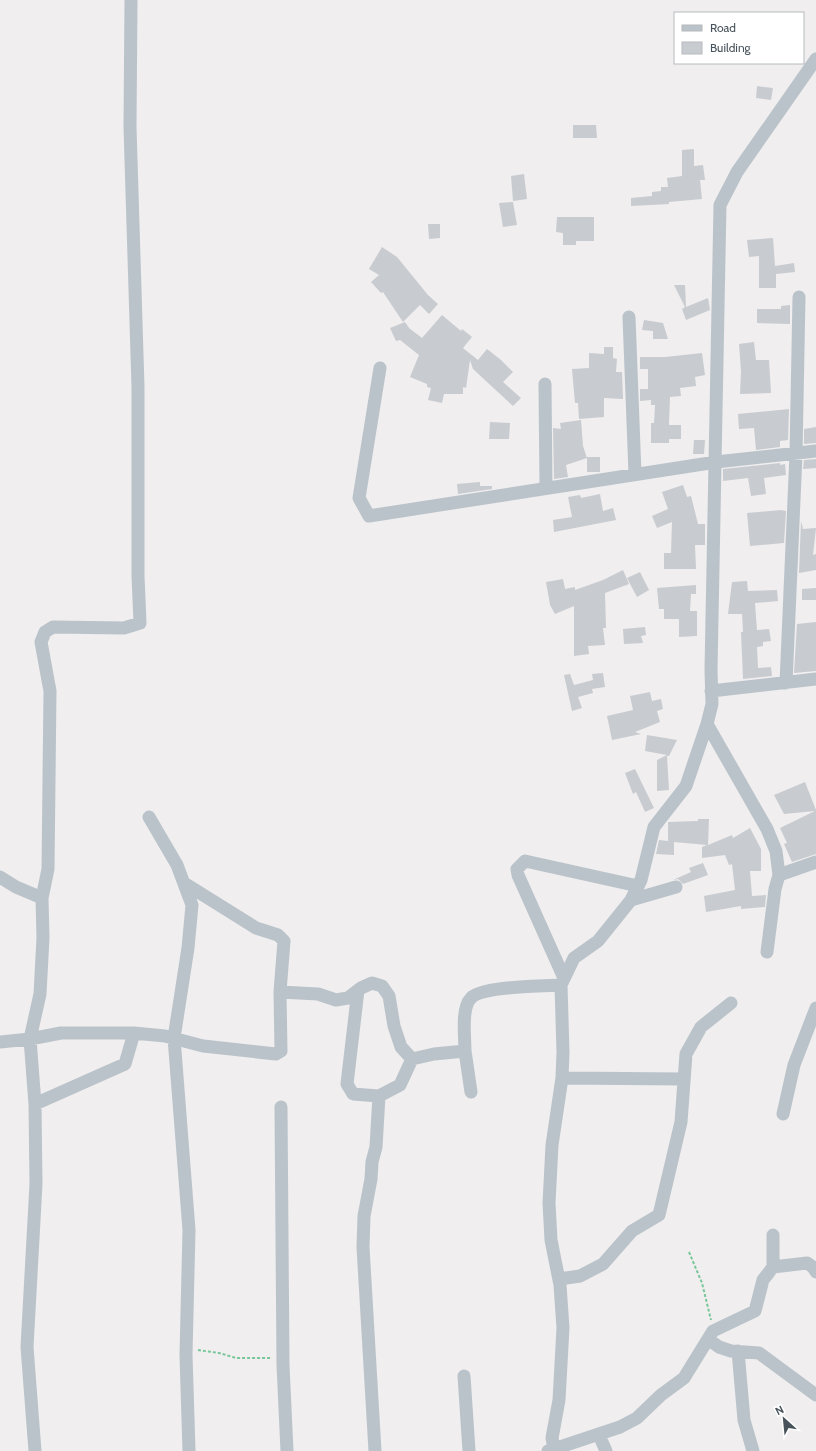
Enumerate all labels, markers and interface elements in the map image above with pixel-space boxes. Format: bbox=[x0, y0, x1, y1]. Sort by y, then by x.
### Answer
legend bbox=[674, 12, 804, 64]
text: Road bbox=[710, 20, 736, 35]
text: Building bbox=[710, 40, 752, 55]
north arrow bbox=[764, 1399, 804, 1439]
text: N bbox=[773, 1402, 786, 1418]

